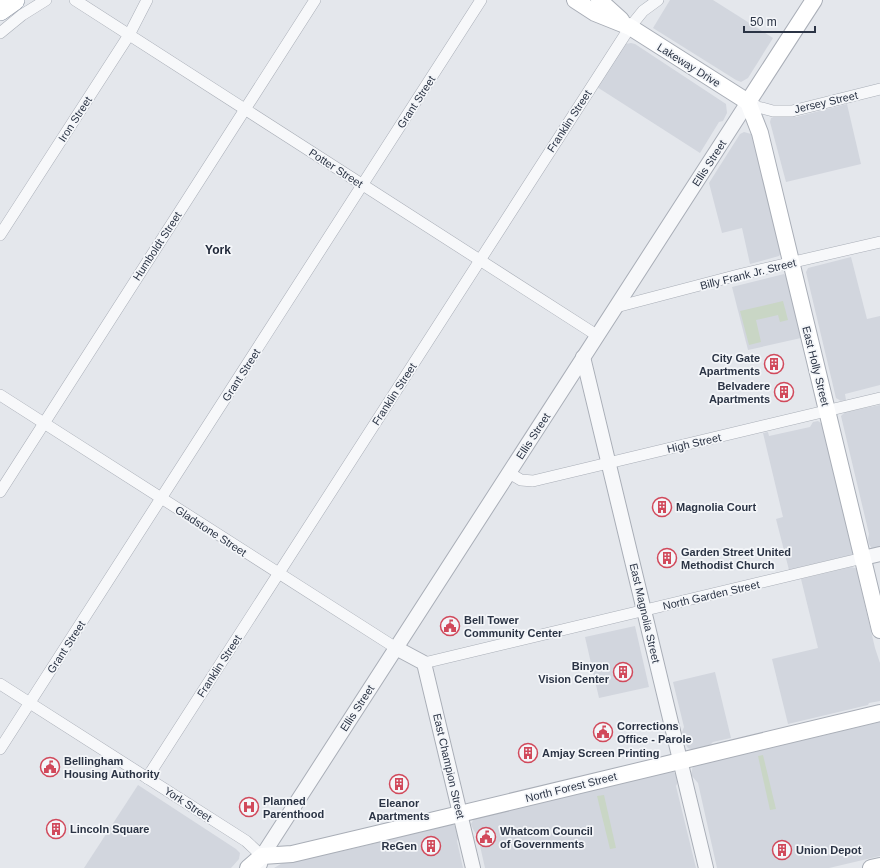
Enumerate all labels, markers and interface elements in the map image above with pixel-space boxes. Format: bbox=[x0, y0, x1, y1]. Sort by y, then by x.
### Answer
scale bar bbox=[744, 8, 815, 34]
text: 50 m bbox=[750, 15, 777, 29]
street label: Lakeway Drive bbox=[655, 41, 723, 89]
street label: Grant Street bbox=[395, 74, 437, 130]
street label: Franklin Street bbox=[544, 88, 594, 154]
street label: Jersey Street bbox=[793, 89, 859, 115]
street label: Iron Street bbox=[56, 94, 94, 144]
street label: Ellis Street bbox=[690, 138, 728, 188]
street label: Potter Street bbox=[307, 146, 365, 190]
street label: Humboldt Street bbox=[130, 209, 184, 283]
district label: York bbox=[205, 243, 231, 257]
street label: Billy Frank Jr. Street bbox=[699, 256, 797, 292]
street label: East Holly Street bbox=[800, 325, 832, 407]
street label: Grant Street bbox=[220, 347, 262, 403]
place label: City Gate Apartments bbox=[699, 352, 760, 377]
building icon: City Gate Apartments bbox=[763, 353, 785, 375]
street label: Franklin Street bbox=[369, 361, 419, 427]
place label: Belvadere Apartments bbox=[709, 380, 770, 405]
building icon: Belvadere Apartments bbox=[773, 381, 795, 403]
street label: Ellis Street bbox=[514, 411, 552, 461]
street label: High Street bbox=[666, 431, 722, 455]
building icon: Magnolia Court bbox=[651, 496, 673, 518]
place label: Magnolia Court bbox=[676, 501, 756, 513]
street label: Gladstone Street bbox=[173, 503, 249, 559]
place label: Garden Street United Methodist Church bbox=[681, 546, 791, 571]
building icon: Garden Street United Methodist Church bbox=[656, 547, 678, 569]
street label: East Magnolia Street bbox=[628, 562, 662, 664]
street label: North Garden Street bbox=[661, 578, 761, 612]
place label: Bell Tower Community Center bbox=[464, 614, 563, 639]
public building icon: Bell Tower Community Center bbox=[439, 615, 461, 637]
street label: Grant Street bbox=[45, 619, 87, 675]
street label: Franklin Street bbox=[194, 633, 244, 699]
place label: Binyon Vision Center bbox=[538, 660, 610, 685]
building icon: Binyon Vision Center bbox=[612, 661, 634, 683]
street label: Ellis Street bbox=[338, 683, 376, 733]
street label: East Champion Street bbox=[431, 712, 467, 820]
place label: Corrections Office - Parole bbox=[617, 720, 692, 745]
public building icon: Corrections Office - Parole bbox=[592, 721, 614, 743]
building icon: Amjay Screen Printing bbox=[517, 742, 539, 764]
place label: Amjay Screen Printing bbox=[542, 747, 659, 759]
place label: Bellingham Housing Authority bbox=[64, 755, 160, 780]
public building icon: Bellingham Housing Authority bbox=[39, 756, 61, 778]
street label: North Forest Street bbox=[524, 770, 618, 804]
building icon: Eleanor Apartments bbox=[388, 773, 410, 795]
street label: York Street bbox=[162, 784, 214, 824]
place label: Planned Parenthood bbox=[263, 795, 324, 820]
hospital icon: Planned Parenthood bbox=[238, 796, 260, 818]
place label: Eleanor Apartments bbox=[368, 797, 430, 822]
building icon: Lincoln Square bbox=[45, 818, 67, 840]
place label: Lincoln Square bbox=[70, 823, 149, 835]
place label: Whatcom Council of Governments bbox=[500, 825, 593, 850]
public building icon: Whatcom Council of Governments bbox=[475, 826, 497, 848]
building icon: ReGen bbox=[420, 835, 442, 857]
building icon: Union Depot bbox=[771, 839, 793, 861]
place label: ReGen bbox=[382, 840, 417, 852]
place label: Union Depot bbox=[796, 844, 862, 856]

